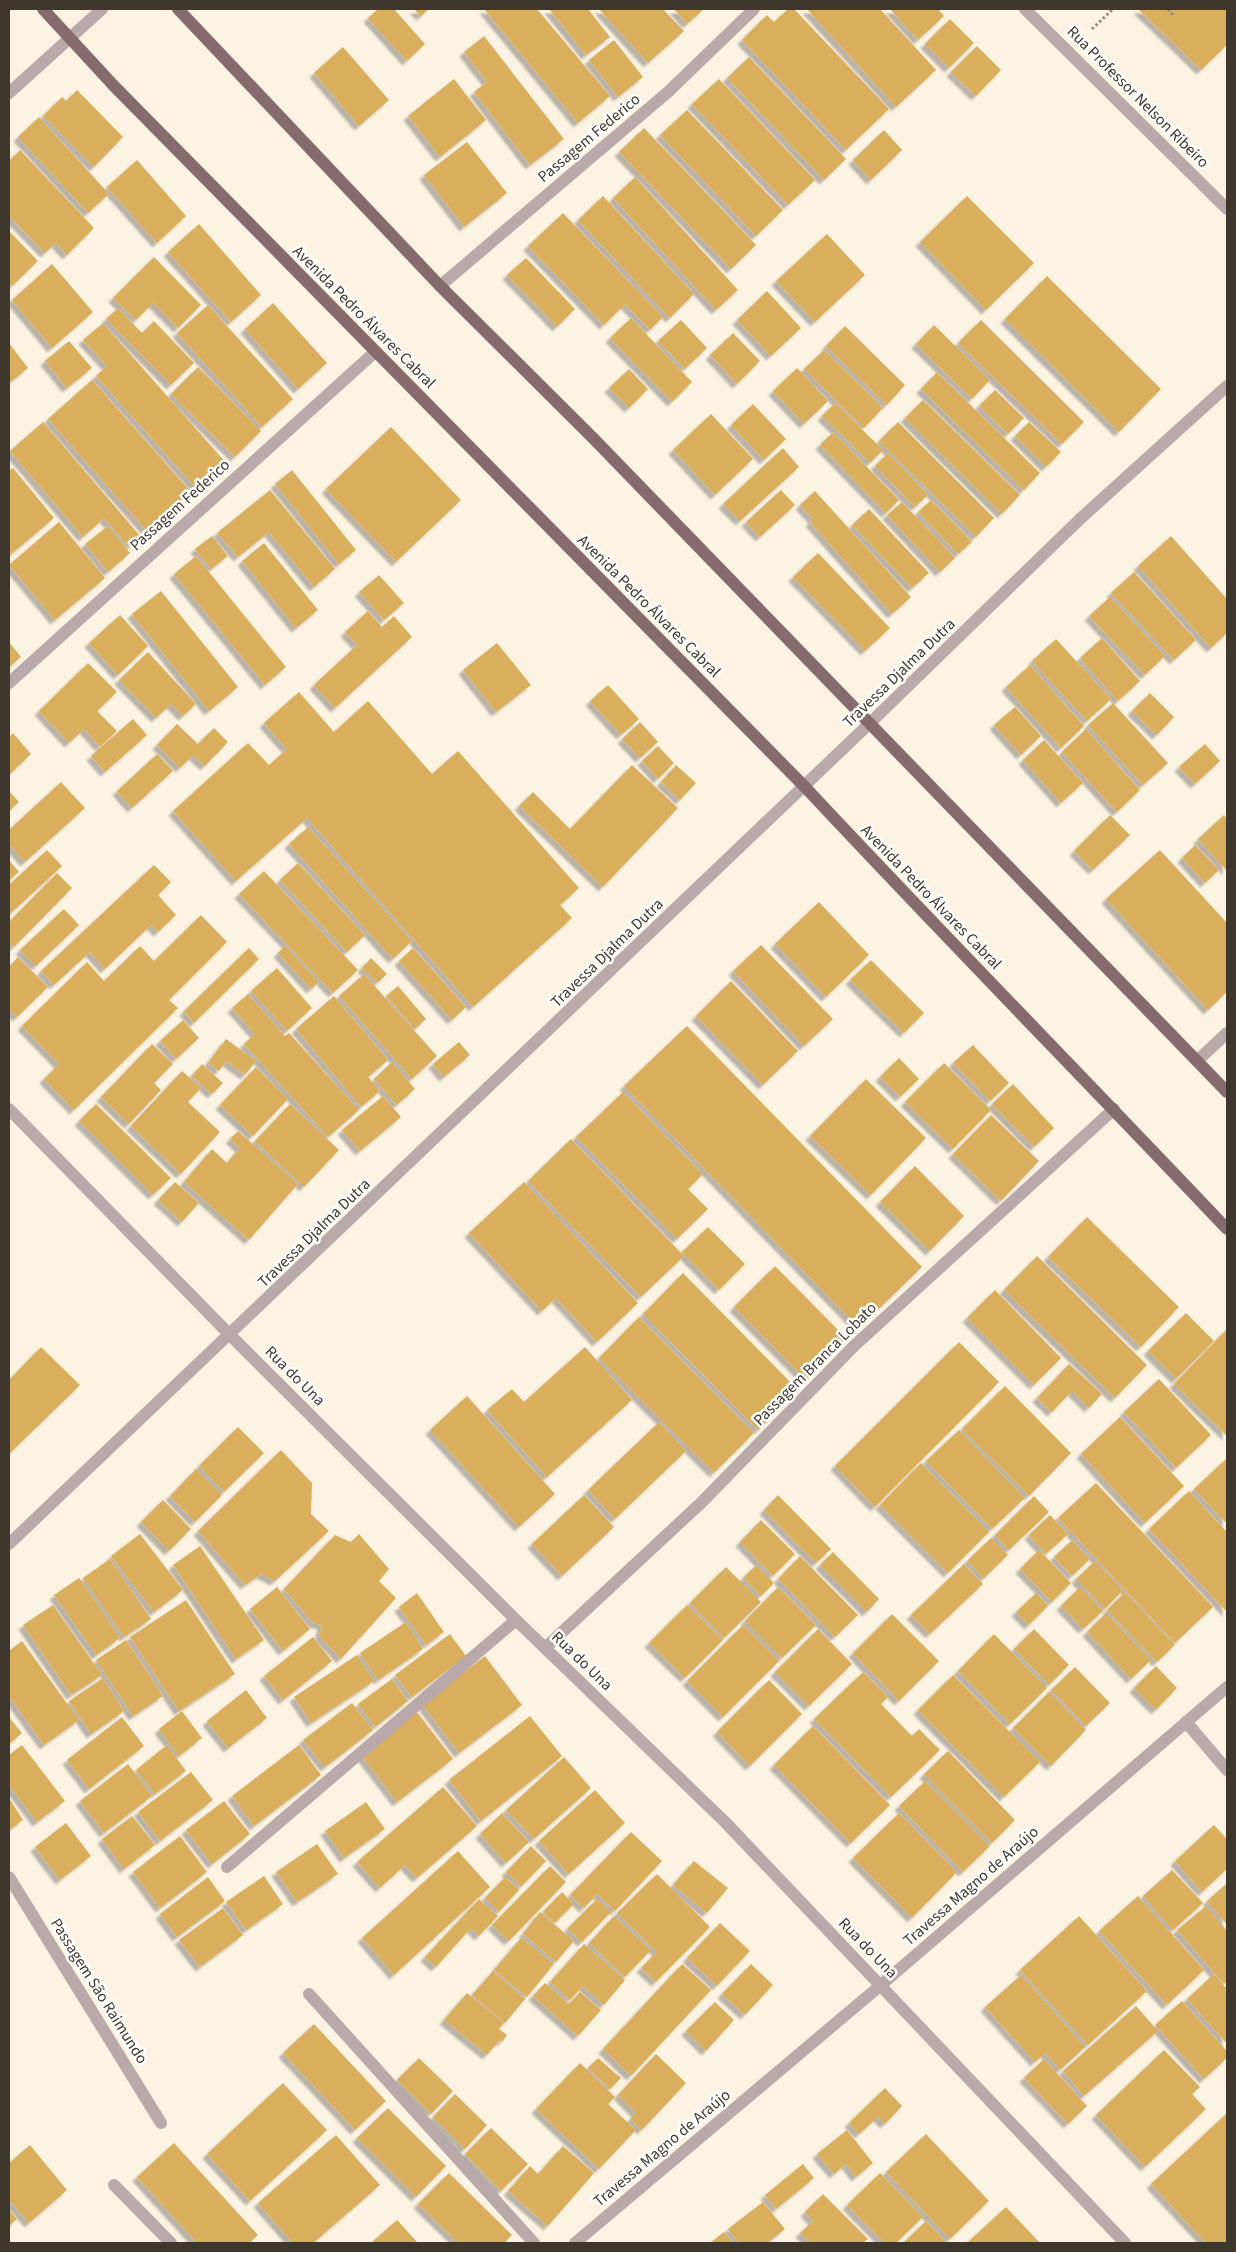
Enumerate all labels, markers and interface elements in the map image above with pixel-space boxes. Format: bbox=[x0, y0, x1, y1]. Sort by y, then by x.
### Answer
street label: Rua Professor Nelson Ribeiro bbox=[1062, 21, 1214, 173]
street label: Passagem Federico bbox=[533, 89, 645, 187]
street label: Avenida Pedro Álvares Cabral bbox=[288, 241, 440, 393]
street label: Passagem Federico bbox=[125, 454, 235, 556]
street label: Avenida Pedro Álvares Cabral bbox=[573, 530, 725, 682]
street label: Travessa Djalma Dutra bbox=[838, 613, 960, 733]
street label: Avenida Pedro Álvares Cabral bbox=[856, 820, 1006, 974]
street label: Travessa Djalma Dutra bbox=[546, 893, 668, 1013]
street label: Travessa Djalma Dutra bbox=[253, 1173, 375, 1293]
street label: Passagem Branca Lobato bbox=[748, 1297, 882, 1431]
street label: Rua do Una bbox=[260, 1341, 330, 1411]
street label: Rua do Una bbox=[547, 1626, 617, 1696]
street label: Travessa Magno de Araújo bbox=[899, 1821, 1043, 1951]
street label: Rua do Una bbox=[833, 1913, 903, 1983]
street label: Passagem São Raimundo bbox=[45, 1914, 153, 2068]
street label: Travessa Magno de Araújo bbox=[589, 2084, 735, 2212]

